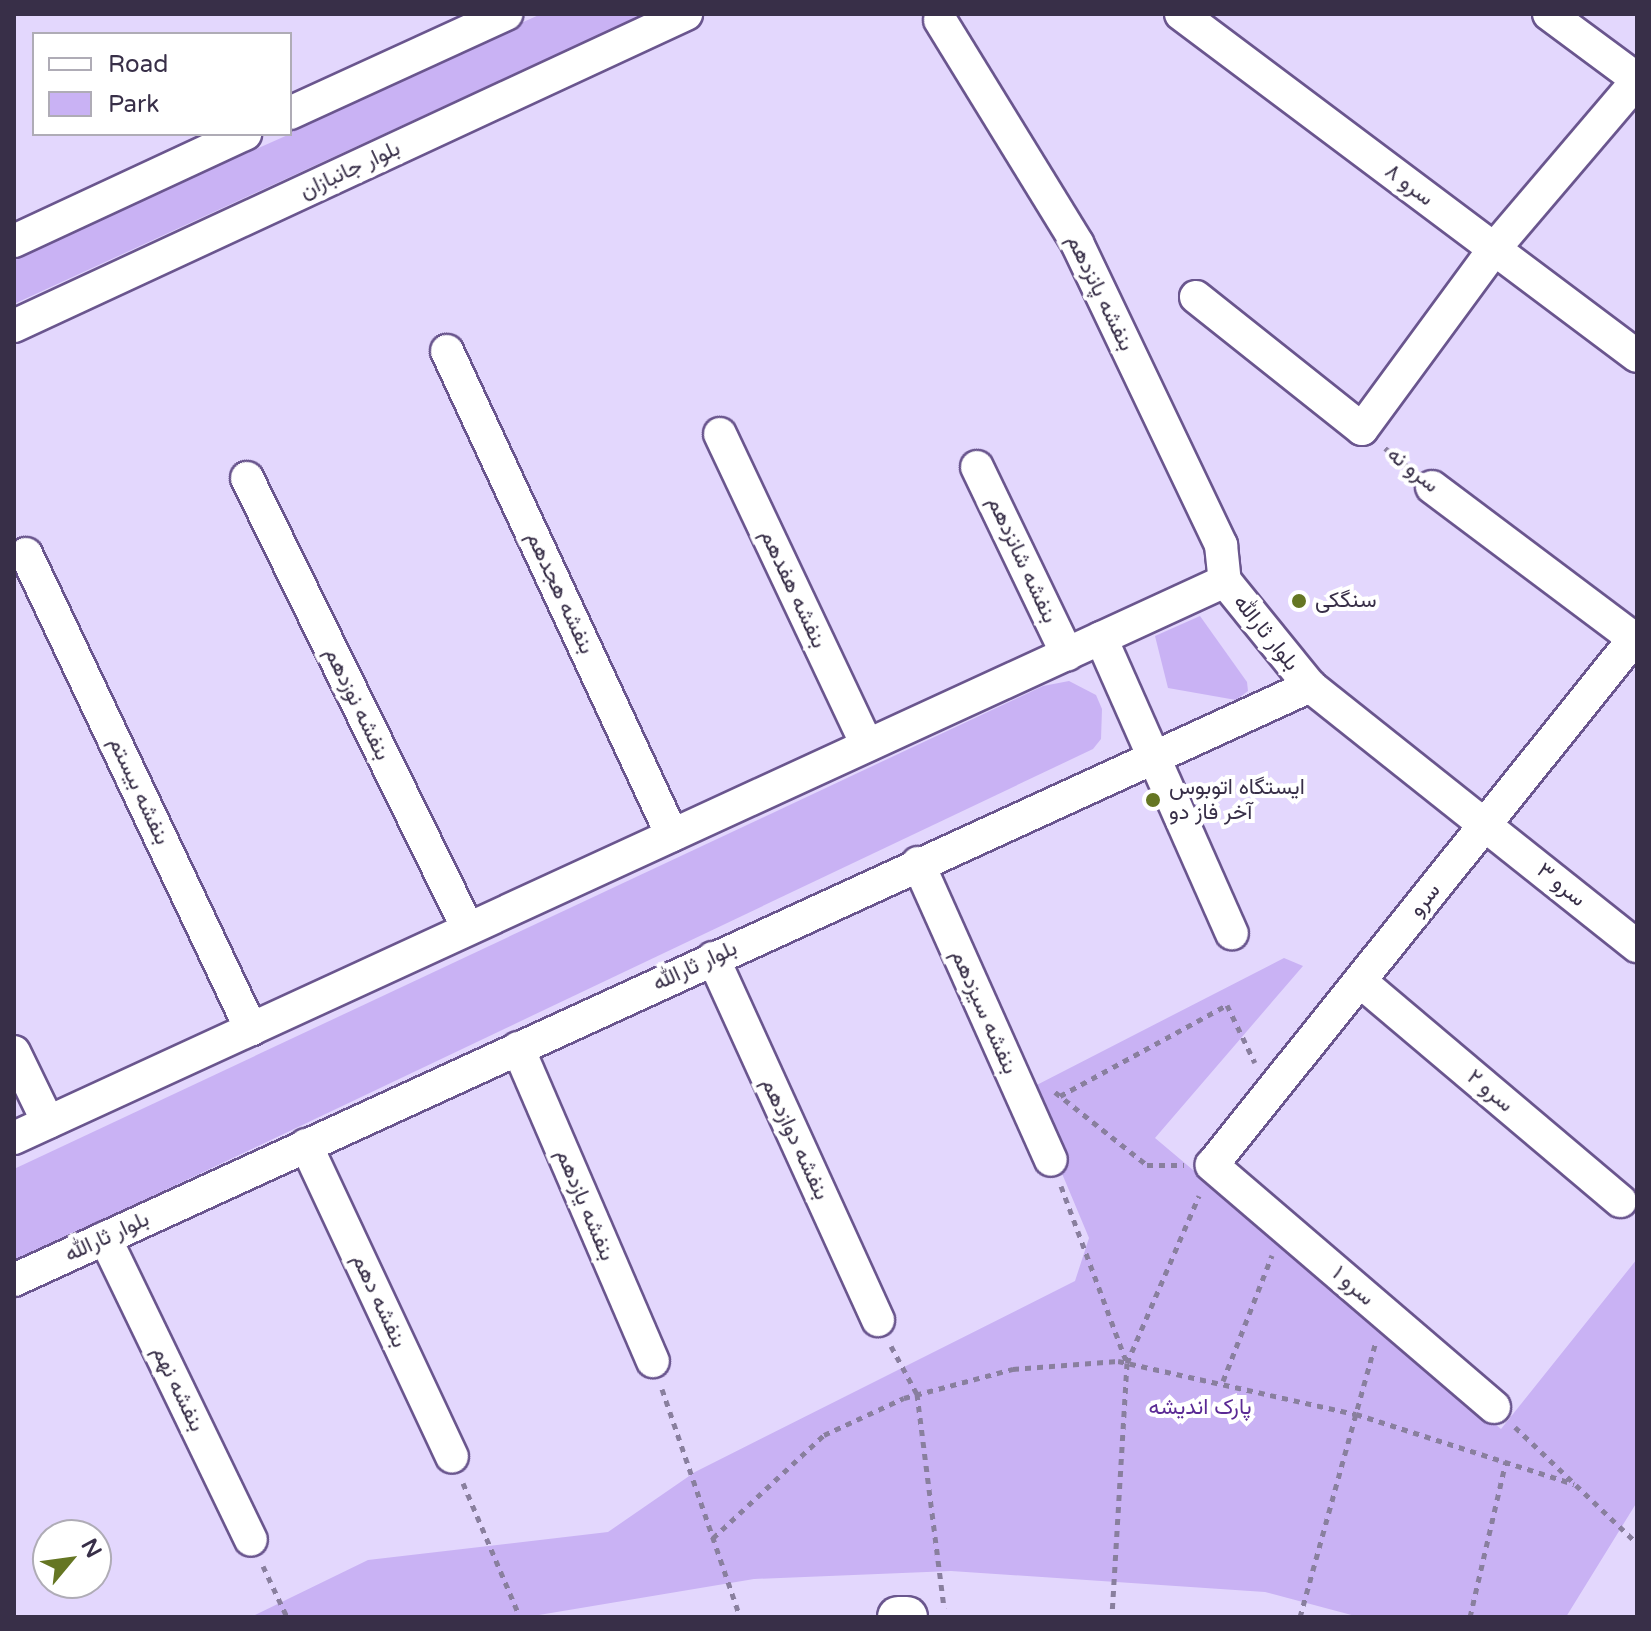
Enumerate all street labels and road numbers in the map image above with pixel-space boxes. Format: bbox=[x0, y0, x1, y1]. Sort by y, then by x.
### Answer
street label: بلوار جانبازان bbox=[296, 135, 404, 205]
street label: سرو ۸ bbox=[1380, 158, 1438, 212]
street label: بنفشه پانزدهم bbox=[1061, 231, 1139, 355]
street label: سرو نه bbox=[1382, 441, 1444, 499]
street label: بنفشه شانزدهم bbox=[981, 493, 1063, 627]
street label: بنفشه هفدهم bbox=[754, 526, 832, 652]
street label: بنفشه هجدهم bbox=[520, 528, 600, 658]
street label: بلوار ثارالله bbox=[1227, 590, 1305, 676]
street label: بنفشه نوزدهم bbox=[318, 643, 396, 765]
street label: بنفشه بیستم bbox=[103, 733, 175, 849]
street label: سرو ۳ bbox=[1531, 857, 1591, 913]
street label: سرو bbox=[1404, 878, 1446, 922]
street label: بلوار ثارالله bbox=[649, 935, 741, 997]
street label: بنفشه سیزدهم bbox=[945, 946, 1023, 1078]
street label: سرو ۲ bbox=[1461, 1064, 1519, 1118]
street label: بنفشه دوازدهم bbox=[755, 1074, 835, 1204]
street label: بنفشه یازدهم bbox=[550, 1145, 620, 1265]
street label: بلوار ثارالله bbox=[61, 1206, 153, 1268]
street label: بنفشه دهم bbox=[346, 1250, 412, 1352]
street label: سرو ۱ bbox=[1326, 1260, 1380, 1312]
street label: بنفشه نهم bbox=[146, 1342, 210, 1436]

